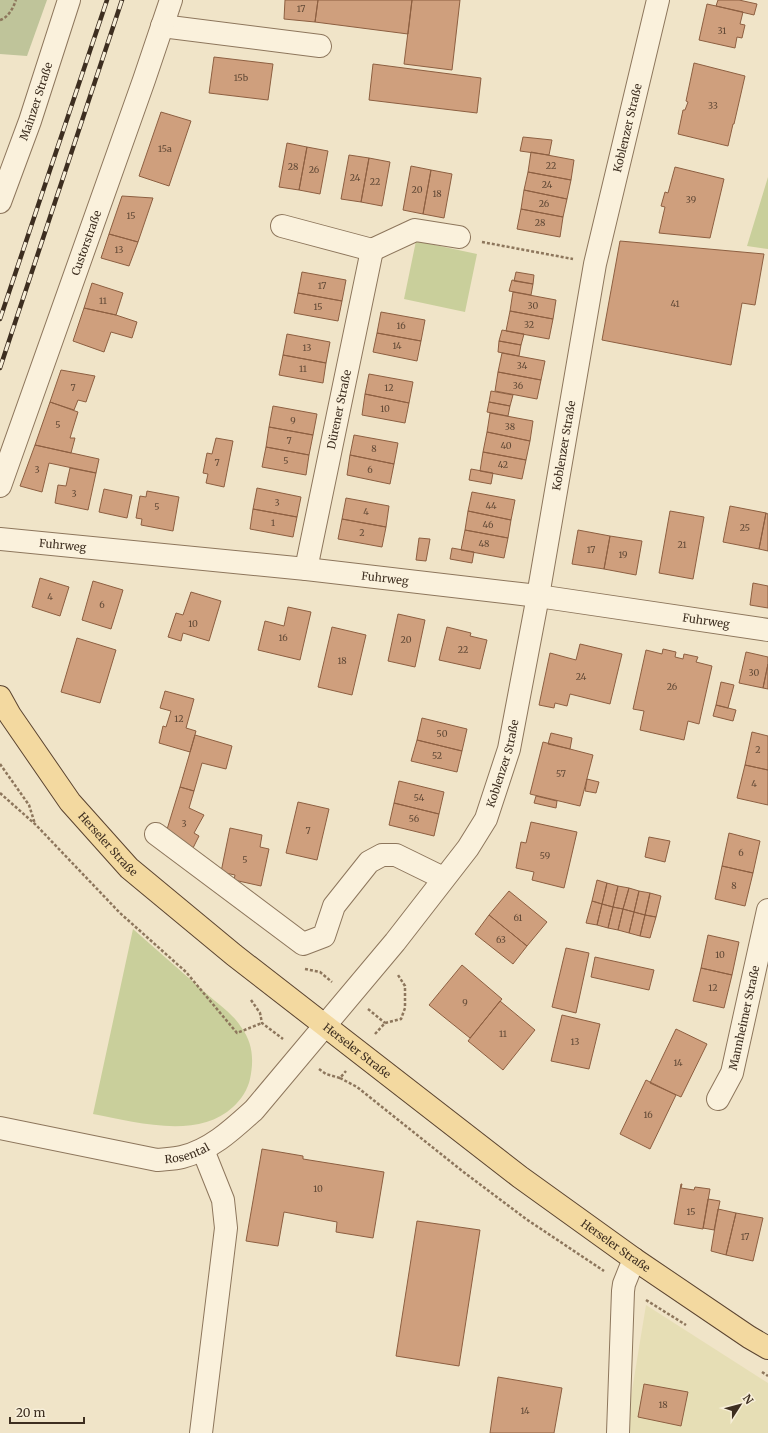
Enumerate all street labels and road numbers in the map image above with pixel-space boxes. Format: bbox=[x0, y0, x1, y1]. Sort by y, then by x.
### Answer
street label: Mainzer Straße bbox=[16, 60, 56, 142]
street label: Koblenzer Straße bbox=[610, 82, 645, 174]
street label: Custorstraße bbox=[68, 208, 104, 277]
street label: Dürener Straße bbox=[324, 368, 354, 450]
street label: Koblenzer Straße bbox=[549, 399, 578, 491]
street label: Fuhrweg bbox=[38, 536, 87, 554]
street label: Fuhrweg bbox=[361, 568, 410, 588]
street label: Fuhrweg bbox=[682, 610, 731, 631]
street label: Koblenzer Straße bbox=[483, 718, 522, 809]
street label: Herseler Straße bbox=[75, 809, 141, 879]
street label: Mannheimer Straße bbox=[726, 964, 763, 1071]
street label: Herseler Straße bbox=[321, 1020, 394, 1081]
street label: Rosental bbox=[164, 1140, 212, 1166]
street label: Herseler Straße bbox=[578, 1216, 653, 1275]

